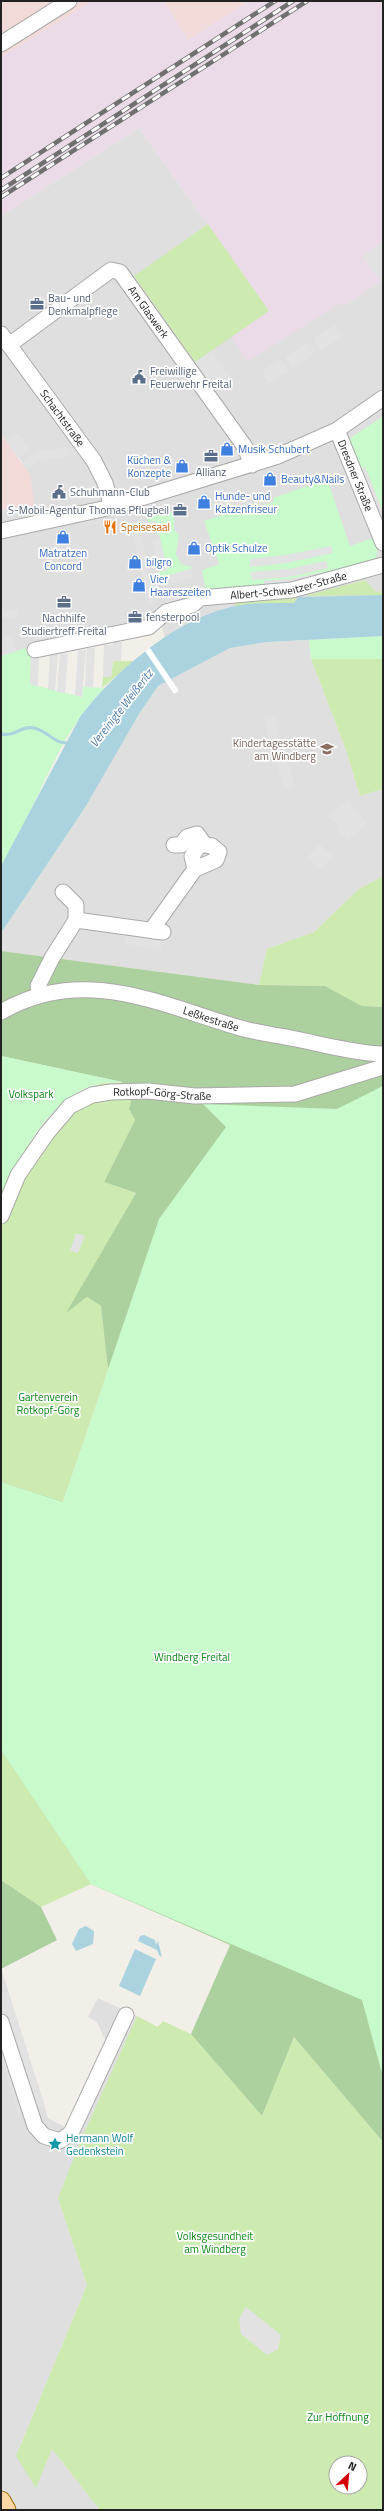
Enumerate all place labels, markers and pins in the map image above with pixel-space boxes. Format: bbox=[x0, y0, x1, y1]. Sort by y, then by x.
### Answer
place label: Bau- und Denkmalpflege bbox=[48, 290, 118, 319]
office icon: Bau- und Denkmalpflege bbox=[29, 296, 45, 312]
place label: Freiwillige Feuerwehr Freital bbox=[150, 363, 232, 392]
public building icon: Freiwillige Feuerwehr Freital bbox=[131, 369, 147, 385]
shop icon: Musik Schubert bbox=[219, 441, 235, 457]
place label: Musik Schubert bbox=[238, 441, 310, 457]
office icon: Allianz bbox=[203, 448, 219, 464]
place label: Küchen & Konzepte bbox=[127, 452, 171, 481]
shop icon: Küchen & Konzepte bbox=[174, 458, 190, 474]
place label: Allianz bbox=[196, 464, 226, 480]
shop icon: Beauty&Nails bbox=[262, 471, 278, 487]
place label: Beauty&Nails bbox=[281, 471, 344, 487]
public building icon: Schuhmann-Club bbox=[51, 484, 67, 500]
place label: Schuhmann-Club bbox=[70, 484, 150, 500]
place label: Hunde- und Katzenfriseur bbox=[215, 488, 277, 517]
shop icon: Hunde- und Katzenfriseur bbox=[196, 494, 212, 510]
place label: S-Mobil-Agentur Thomas Pflugbeil bbox=[8, 502, 169, 518]
office icon: S-Mobil-Agentur Thomas Pflugbeil bbox=[172, 502, 188, 518]
restaurant icon: Speisesaal bbox=[102, 519, 118, 535]
place label: Speisesaal bbox=[121, 519, 170, 535]
shop icon: Matratzen Concord bbox=[55, 529, 71, 545]
shop icon: Optik Schulze bbox=[186, 540, 202, 556]
place label: Optik Schulze bbox=[205, 540, 268, 556]
place label: Matratzen Concord bbox=[39, 545, 87, 574]
shop icon: bilgro bbox=[127, 554, 143, 570]
place label: bilgro bbox=[146, 554, 172, 570]
place label: Vier Haareszeiten bbox=[150, 571, 211, 600]
shop icon: Vier Haareszeiten bbox=[131, 577, 147, 593]
office icon: Nachhilfe Studiertreff Freital bbox=[56, 594, 72, 610]
office icon: fensterpool bbox=[127, 609, 143, 625]
place label: fensterpool bbox=[146, 609, 199, 625]
place label: Nachhilfe Studiertreff Freital bbox=[21, 610, 107, 639]
place label: Kindertagesstätte am Windberg bbox=[233, 735, 316, 764]
school or university icon: Kindertagesstätte am Windberg bbox=[319, 741, 335, 757]
place label: Hermann Wolf Gedenkstein bbox=[66, 2130, 134, 2159]
place icon: Hermann Wolf Gedenkstein bbox=[47, 2136, 63, 2152]

